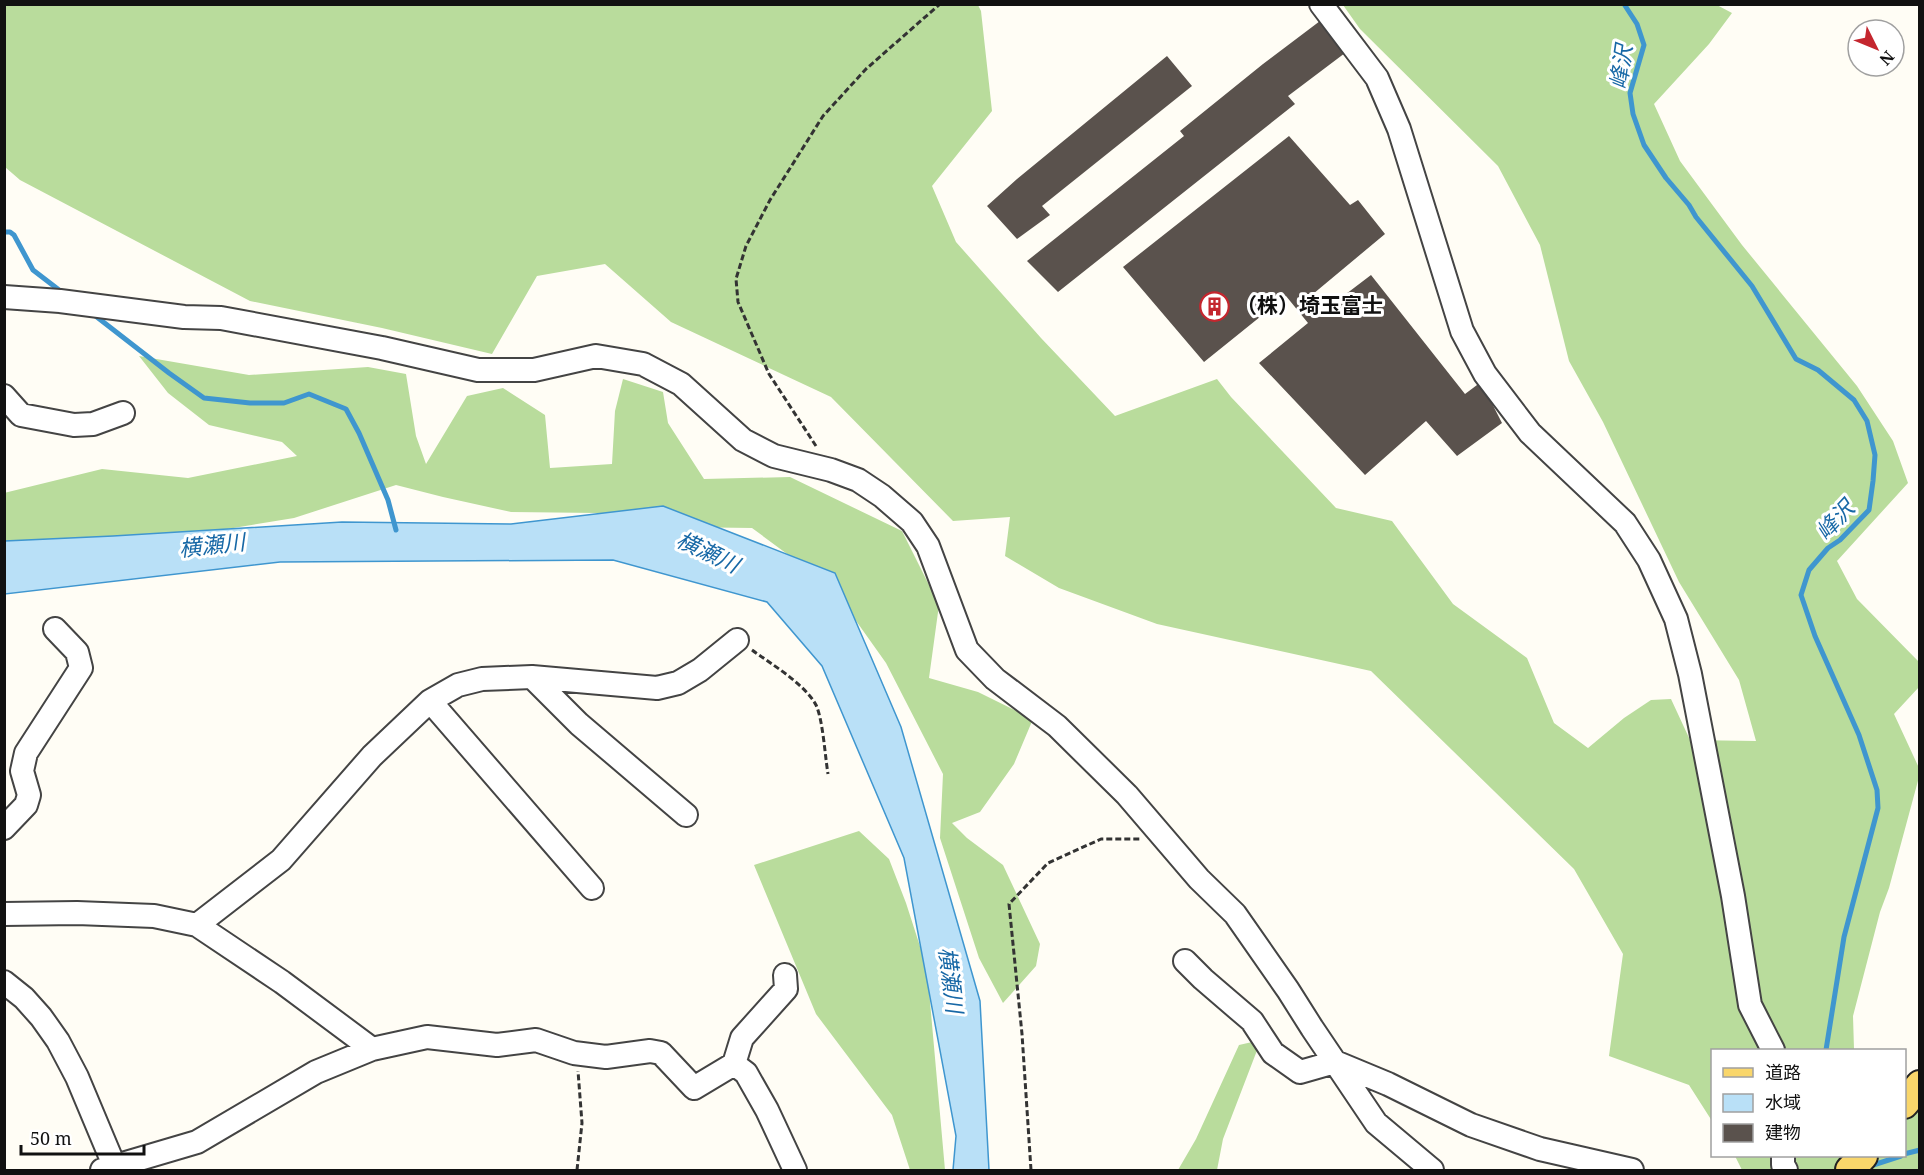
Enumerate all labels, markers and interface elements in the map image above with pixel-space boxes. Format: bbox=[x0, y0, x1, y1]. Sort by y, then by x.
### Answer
north arrow bbox=[1846, 18, 1906, 78]
water label: 峰沢 bbox=[1602, 40, 1638, 91]
text: N bbox=[1874, 46, 1899, 71]
building icon: （株）埼玉富士 bbox=[1199, 290, 1231, 322]
place label: （株）埼玉富士 bbox=[1236, 291, 1383, 319]
water label: 峰沢 bbox=[1808, 491, 1862, 546]
water label: 横瀬川 bbox=[672, 524, 746, 579]
water label: 横瀬川 bbox=[178, 525, 248, 562]
water label: 横瀬川 bbox=[933, 945, 971, 1016]
legend bbox=[1711, 1049, 1906, 1157]
text: 道路 bbox=[1765, 1060, 1801, 1084]
text: 水域 bbox=[1765, 1090, 1801, 1114]
scale bar bbox=[21, 1118, 144, 1156]
text: 建物 bbox=[1765, 1120, 1801, 1144]
text: 50 m bbox=[30, 1126, 72, 1150]

